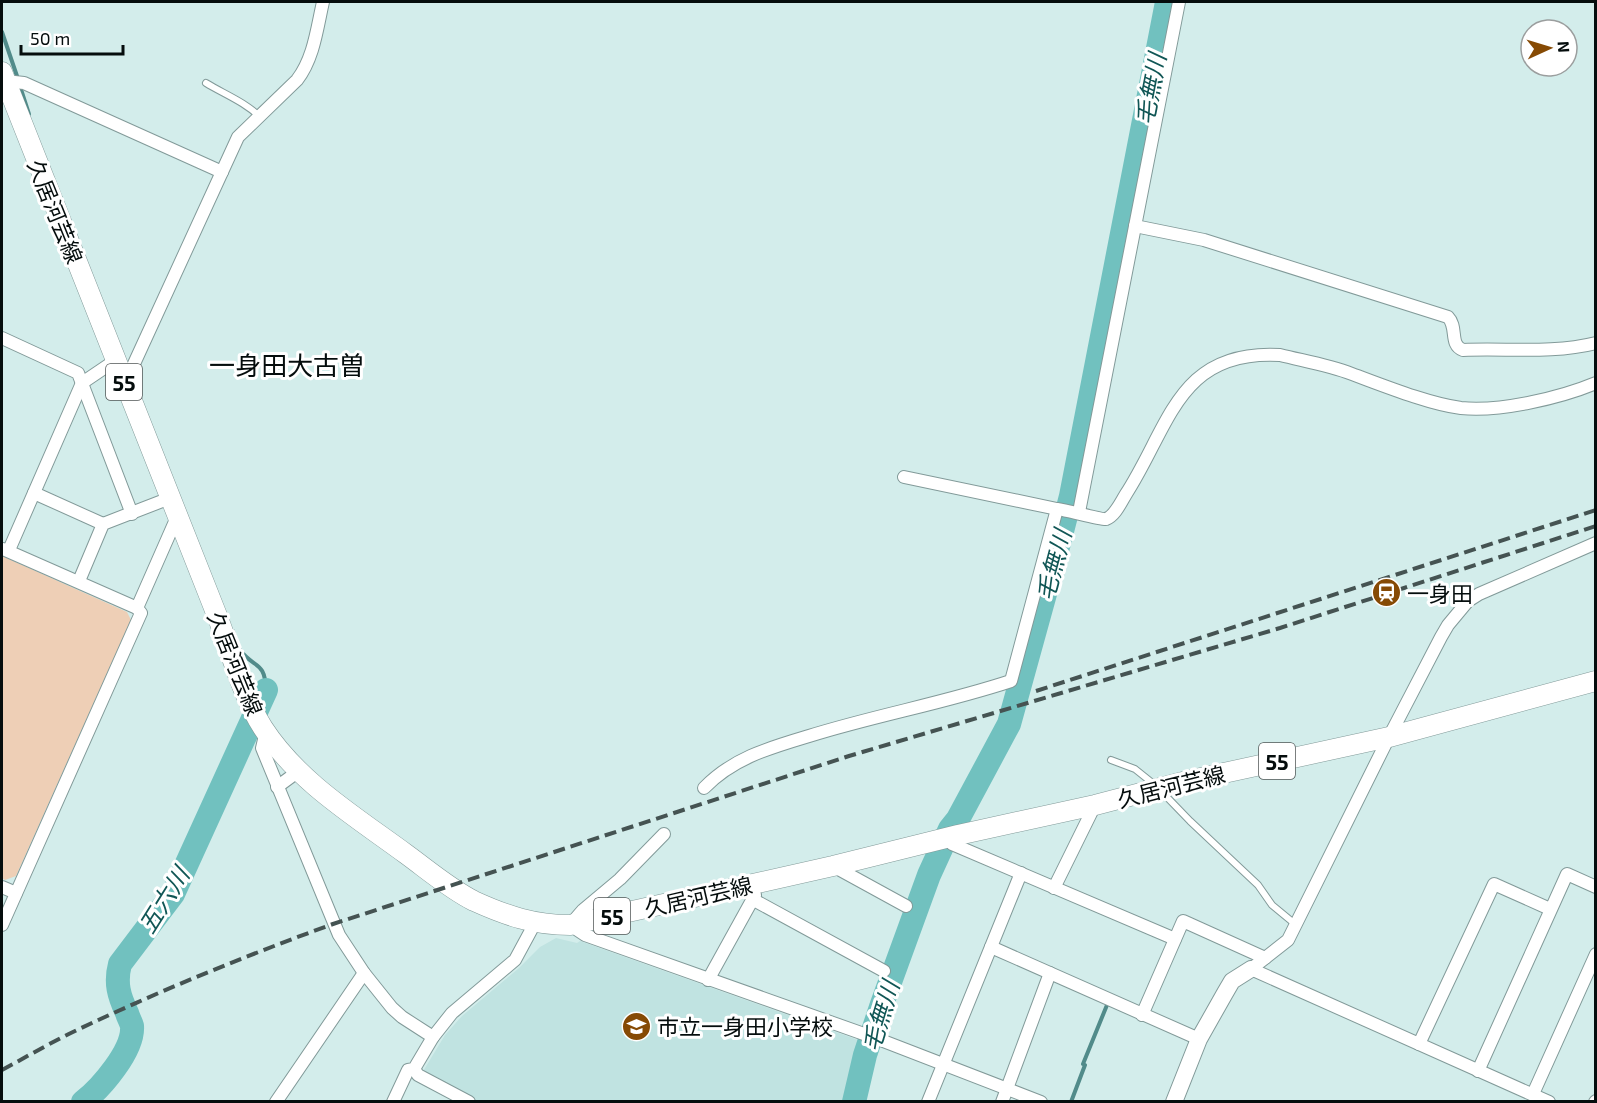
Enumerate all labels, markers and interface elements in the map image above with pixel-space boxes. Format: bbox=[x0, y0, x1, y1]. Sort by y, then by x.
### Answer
scale bar bbox=[21, 18, 123, 56]
north arrow bbox=[1519, 18, 1579, 78]
text: 50 m bbox=[30, 27, 70, 49]
text: N bbox=[1555, 40, 1574, 53]
water label: 毛無川 bbox=[1129, 48, 1172, 127]
street label: 久居河芸線 bbox=[23, 155, 89, 267]
district label: 一身田大古曽 bbox=[209, 349, 365, 380]
road number: 55 bbox=[106, 364, 142, 400]
water label: 毛無川 bbox=[1030, 524, 1077, 604]
station icon: 一身田 bbox=[1370, 577, 1402, 609]
place label: 一身田 bbox=[1407, 580, 1473, 606]
street label: 久居河芸線 bbox=[203, 607, 269, 719]
road number: 55 bbox=[1259, 743, 1295, 779]
street label: 久居河芸線 bbox=[1114, 760, 1228, 812]
water label: 五六川 bbox=[132, 859, 196, 938]
street label: 久居河芸線 bbox=[641, 871, 755, 921]
road number: 55 bbox=[594, 898, 630, 934]
water label: 毛無川 bbox=[856, 974, 905, 1055]
school or university icon: 市立一身田小学校 bbox=[620, 1010, 652, 1042]
place label: 市立一身田小学校 bbox=[657, 1013, 833, 1039]

